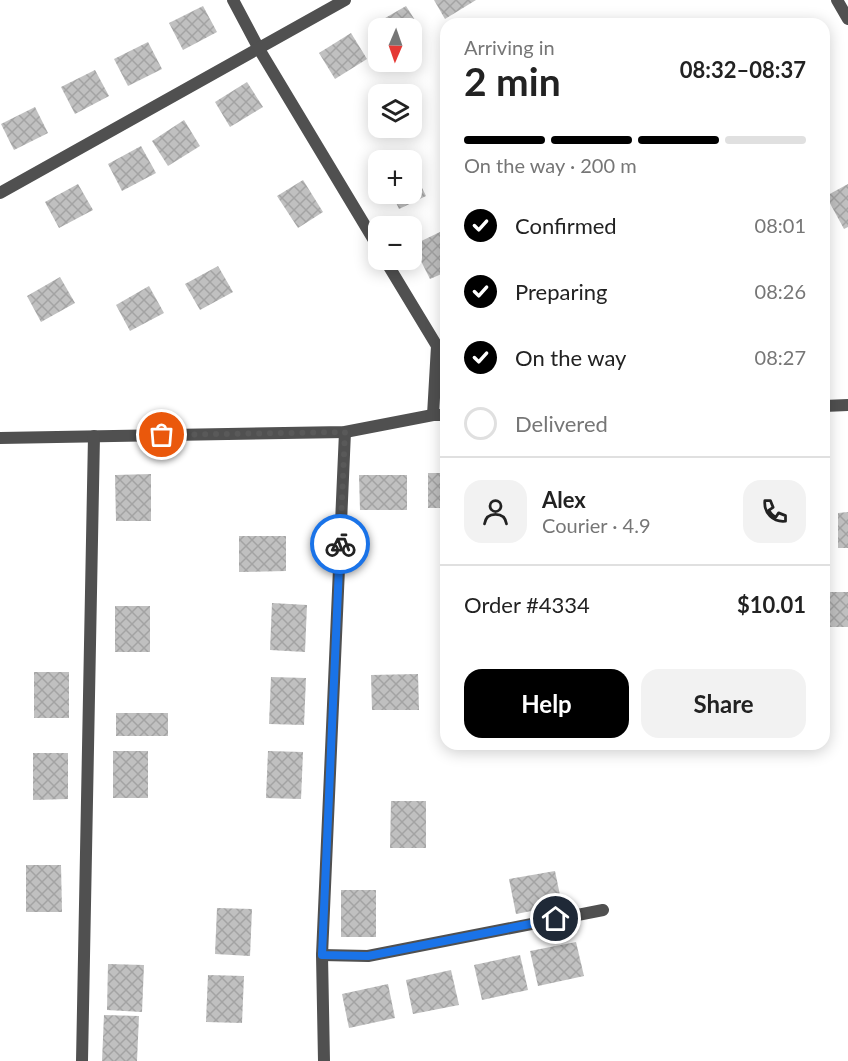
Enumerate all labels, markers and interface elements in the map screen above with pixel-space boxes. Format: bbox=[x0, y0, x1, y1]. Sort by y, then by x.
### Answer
north arrow bbox=[368, 18, 422, 72]
map controls bbox=[368, 18, 422, 270]
text: Arriving in bbox=[464, 35, 555, 59]
text: 08:32–08:37 bbox=[680, 56, 806, 83]
text: 2 min bbox=[464, 58, 561, 104]
button: layers bbox=[368, 84, 422, 138]
button: + bbox=[368, 150, 422, 204]
text: On the way · 200 m bbox=[464, 153, 637, 177]
icon: check bbox=[464, 209, 497, 242]
text: Confirmed bbox=[515, 212, 617, 239]
text: 08:01 bbox=[755, 213, 806, 237]
button: − bbox=[368, 216, 422, 270]
icon: check bbox=[464, 275, 497, 308]
text: Preparing bbox=[515, 278, 607, 305]
text: 08:26 bbox=[755, 279, 806, 303]
icon: check bbox=[464, 341, 497, 374]
text: On the way bbox=[515, 344, 626, 371]
text: 08:27 bbox=[755, 345, 806, 369]
pin bbox=[136, 409, 187, 460]
text: Delivered bbox=[515, 410, 608, 437]
icon: bag bbox=[145, 418, 178, 451]
button: person bbox=[464, 480, 527, 543]
button: phone bbox=[743, 480, 806, 543]
text: Alex bbox=[542, 486, 586, 513]
text: Courier · 4.9 bbox=[542, 513, 651, 537]
courier bbox=[310, 514, 370, 574]
icon: bike bbox=[324, 528, 357, 561]
text: Order #4334 bbox=[464, 591, 590, 618]
text: $10.01 bbox=[737, 591, 806, 618]
button: Help bbox=[464, 669, 629, 738]
button: Share bbox=[641, 669, 806, 738]
pin bbox=[530, 893, 581, 944]
icon: home bbox=[539, 902, 572, 935]

